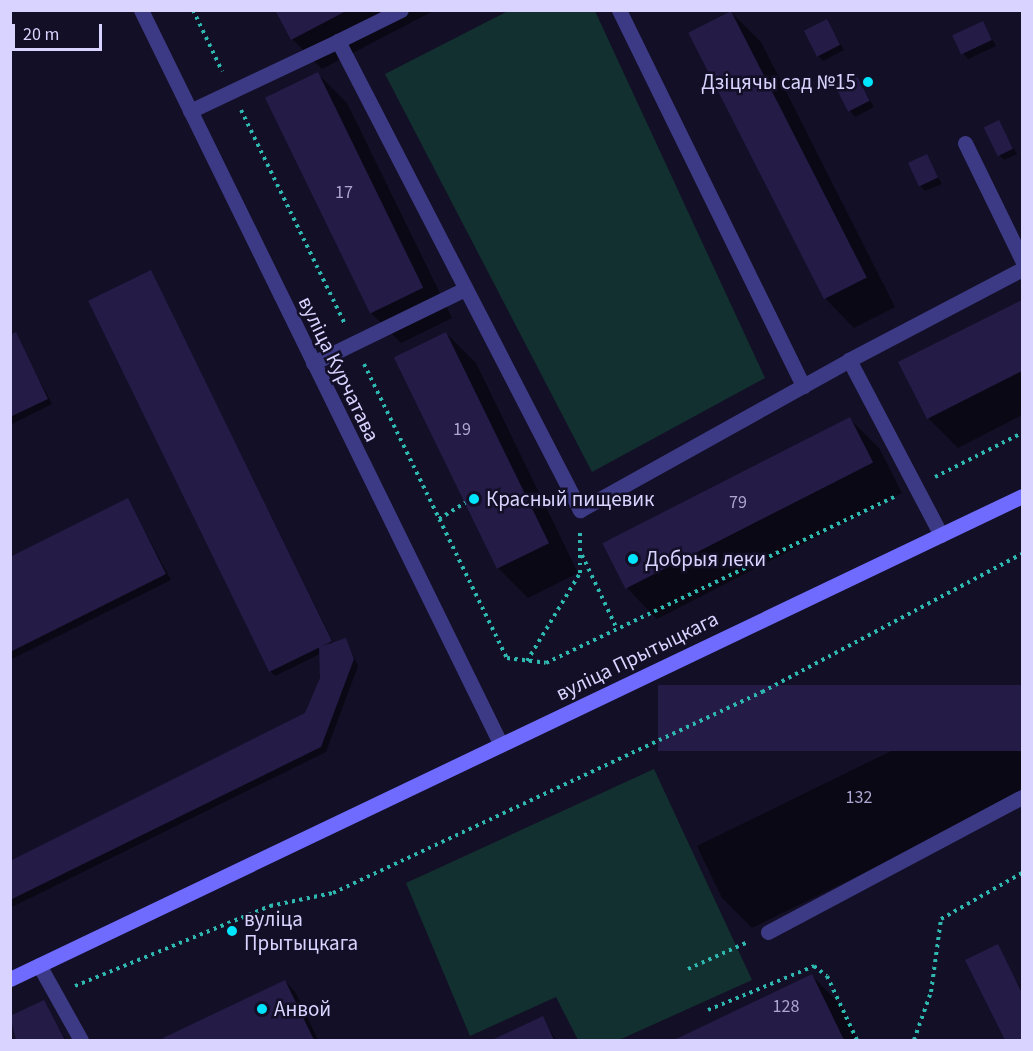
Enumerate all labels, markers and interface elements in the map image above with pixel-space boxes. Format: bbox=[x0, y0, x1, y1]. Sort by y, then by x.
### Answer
scale bar bbox=[15, 12, 105, 50]
text: 20 m bbox=[23, 22, 59, 47]
place label: Дзіцячы сад №15 bbox=[701, 69, 856, 95]
marker: Дзіцячы сад №15 bbox=[861, 75, 875, 89]
house number: 17 bbox=[335, 182, 353, 204]
street label: вуліца Курчатава bbox=[293, 292, 385, 446]
house number: 19 bbox=[453, 419, 471, 441]
place label: Красный пищевик bbox=[486, 486, 655, 512]
marker: Красный пищевик bbox=[467, 492, 481, 506]
house number: 79 bbox=[729, 492, 747, 514]
place label: Добрыя леки bbox=[645, 546, 766, 572]
marker: Добрыя леки bbox=[626, 552, 640, 566]
street label: вуліца Прытыцкага bbox=[552, 606, 722, 706]
house number: 132 bbox=[846, 787, 872, 809]
place label: вуліца Прытыцкага bbox=[244, 906, 358, 956]
marker: вуліца Прытыцкага bbox=[225, 924, 239, 938]
place label: Анвой bbox=[274, 996, 331, 1022]
house number: 128 bbox=[773, 996, 799, 1018]
marker: Анвой bbox=[255, 1002, 269, 1016]

